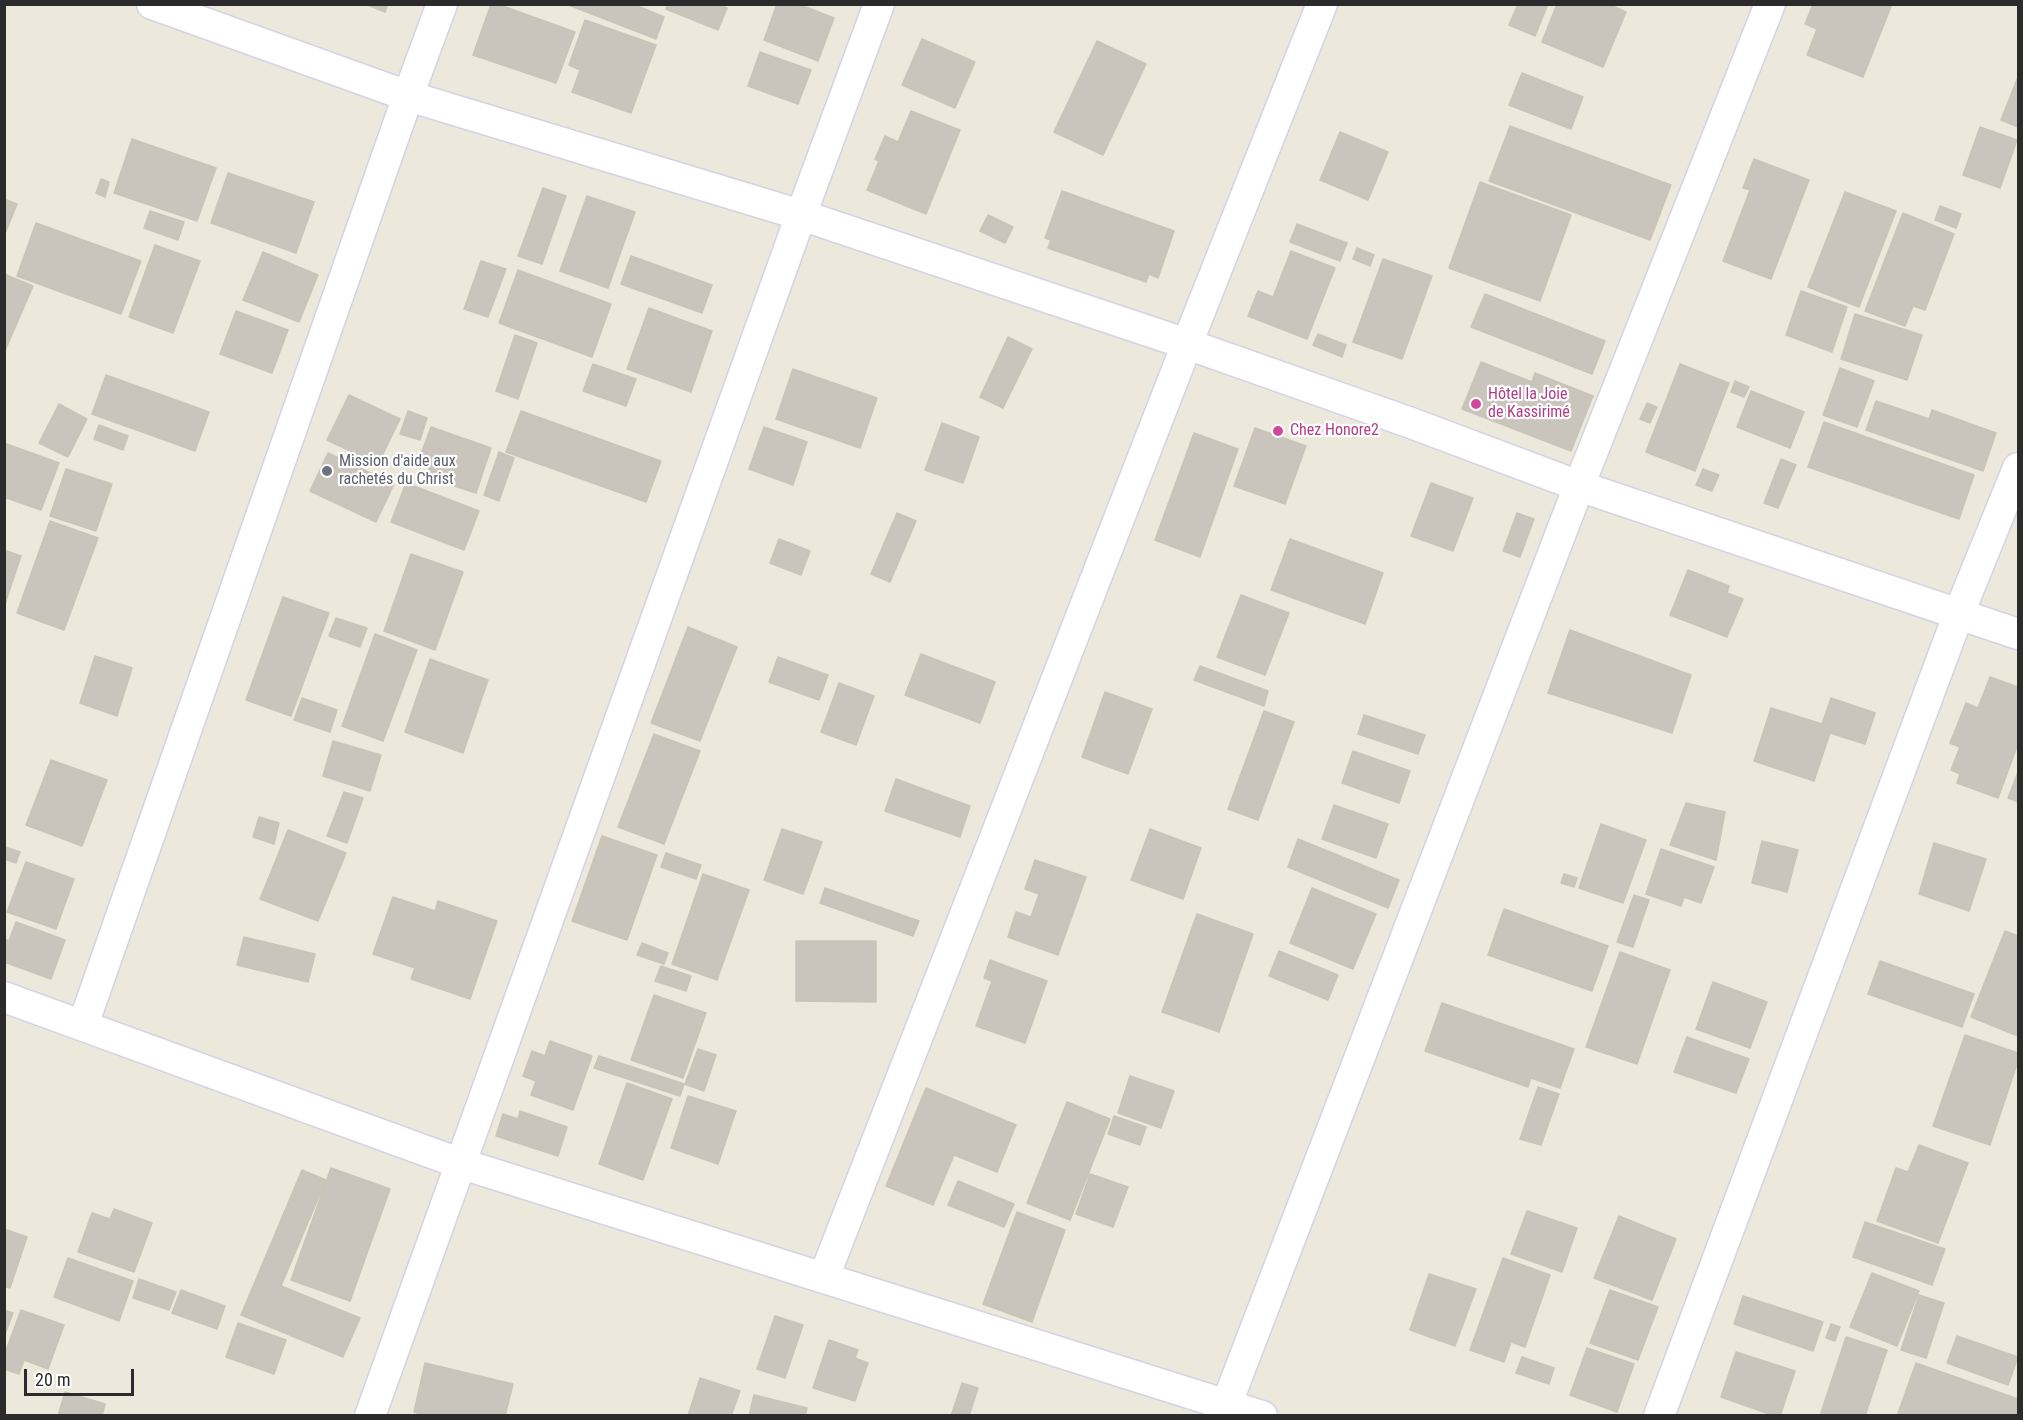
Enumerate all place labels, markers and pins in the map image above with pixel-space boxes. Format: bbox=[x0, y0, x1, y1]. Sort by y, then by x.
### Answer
place label: Hôtel la Joie de Kassirimé bbox=[1488, 385, 1570, 423]
marker: Hôtel la Joie de Kassirimé bbox=[1469, 397, 1483, 411]
place label: Chez Honore2 bbox=[1290, 421, 1379, 441]
marker: Chez Honore2 bbox=[1271, 424, 1285, 438]
place label: Mission d'aide aux rachetés du Christ bbox=[339, 452, 456, 490]
marker: Mission d'aide aux rachetés du Christ bbox=[320, 464, 334, 478]

